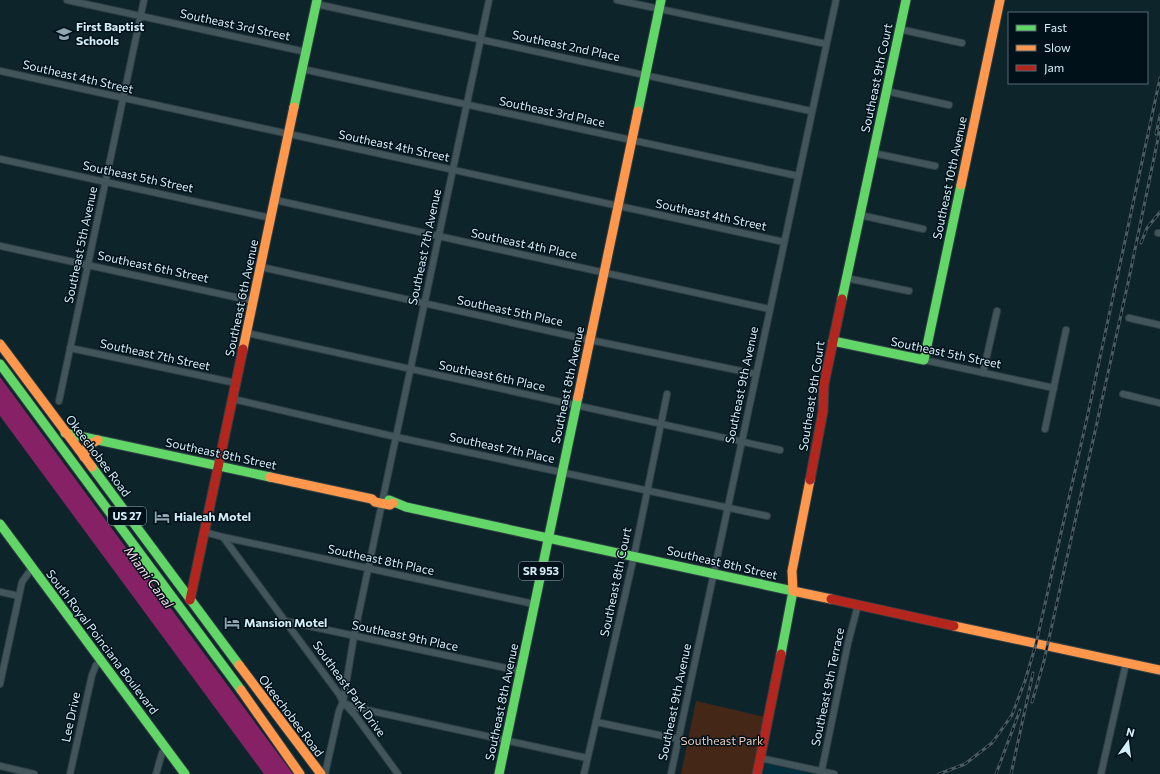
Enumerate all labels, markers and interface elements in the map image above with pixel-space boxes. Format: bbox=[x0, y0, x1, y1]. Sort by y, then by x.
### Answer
street label: Southeast 3rd Street bbox=[179, 5, 292, 43]
legend bbox=[1008, 12, 1148, 84]
place label: First Baptist Schools bbox=[76, 19, 144, 47]
text: Fast bbox=[1044, 20, 1067, 34]
street label: Southeast 9th Court bbox=[858, 22, 894, 134]
school or university icon: First Baptist Schools bbox=[55, 25, 73, 43]
street label: Southeast 2nd Place bbox=[511, 27, 621, 63]
text: Slow bbox=[1044, 40, 1071, 54]
street label: Southeast 4th Street bbox=[22, 56, 135, 96]
text: Jam bbox=[1044, 60, 1064, 75]
street label: Southeast 3rd Place bbox=[498, 93, 606, 129]
street label: Southeast 10th Avenue bbox=[929, 115, 969, 240]
street label: Southeast 4th Street bbox=[337, 126, 451, 164]
street label: Southeast 5th Street bbox=[82, 157, 195, 195]
street label: Southeast 5th Avenue bbox=[61, 185, 99, 304]
street label: Southeast 7th Avenue bbox=[405, 187, 443, 306]
street label: Southeast 4th Street bbox=[654, 195, 768, 233]
street label: Southeast 4th Place bbox=[470, 225, 579, 261]
street label: Southeast 6th Avenue bbox=[222, 238, 260, 358]
street label: Southeast 6th Street bbox=[96, 247, 210, 285]
street label: Southeast 5th Place bbox=[456, 292, 565, 328]
street label: Southeast 8th Avenue bbox=[548, 325, 586, 445]
street label: Southeast 9th Avenue bbox=[722, 325, 760, 445]
street label: Southeast 5th Street bbox=[890, 333, 1003, 371]
street label: Southeast 7th Street bbox=[99, 335, 212, 373]
street label: Southeast 9th Court bbox=[795, 340, 827, 452]
street label: Southeast 6th Place bbox=[438, 357, 547, 393]
street label: Okeechobee Road bbox=[63, 412, 134, 499]
street label: Southeast 7th Place bbox=[448, 429, 556, 465]
street label: Southeast 8th Street bbox=[164, 434, 278, 472]
road number: US 27 bbox=[108, 507, 146, 525]
hotel icon: Hialeah Motel bbox=[153, 508, 171, 526]
place label: Hialeah Motel bbox=[174, 509, 251, 523]
street label: Southeast 8th Court bbox=[597, 526, 633, 638]
street label: Southeast 8th Place bbox=[327, 541, 436, 577]
street label: Southeast 8th Street bbox=[665, 542, 779, 582]
water label: Miami Canal bbox=[121, 543, 177, 612]
road number: SR 953 bbox=[519, 562, 563, 580]
street label: South Royal Poinciana Boulevard bbox=[44, 566, 162, 716]
hotel icon: Mansion Motel bbox=[223, 614, 241, 632]
place label: Mansion Motel bbox=[244, 615, 327, 629]
street label: Southeast 9th Place bbox=[351, 617, 460, 653]
street label: Southeast 9th Terrace bbox=[808, 626, 846, 747]
street label: Southeast Park Drive bbox=[311, 638, 389, 739]
street label: Southeast 8th Avenue bbox=[482, 642, 520, 762]
street label: Southeast 9th Avenue bbox=[655, 642, 693, 762]
street label: Okeechobee Road bbox=[256, 672, 327, 759]
street label: Lee Drive bbox=[58, 690, 82, 743]
north arrow bbox=[1108, 722, 1148, 762]
text: N bbox=[1125, 725, 1136, 739]
park label: Southeast Park bbox=[680, 733, 764, 747]

